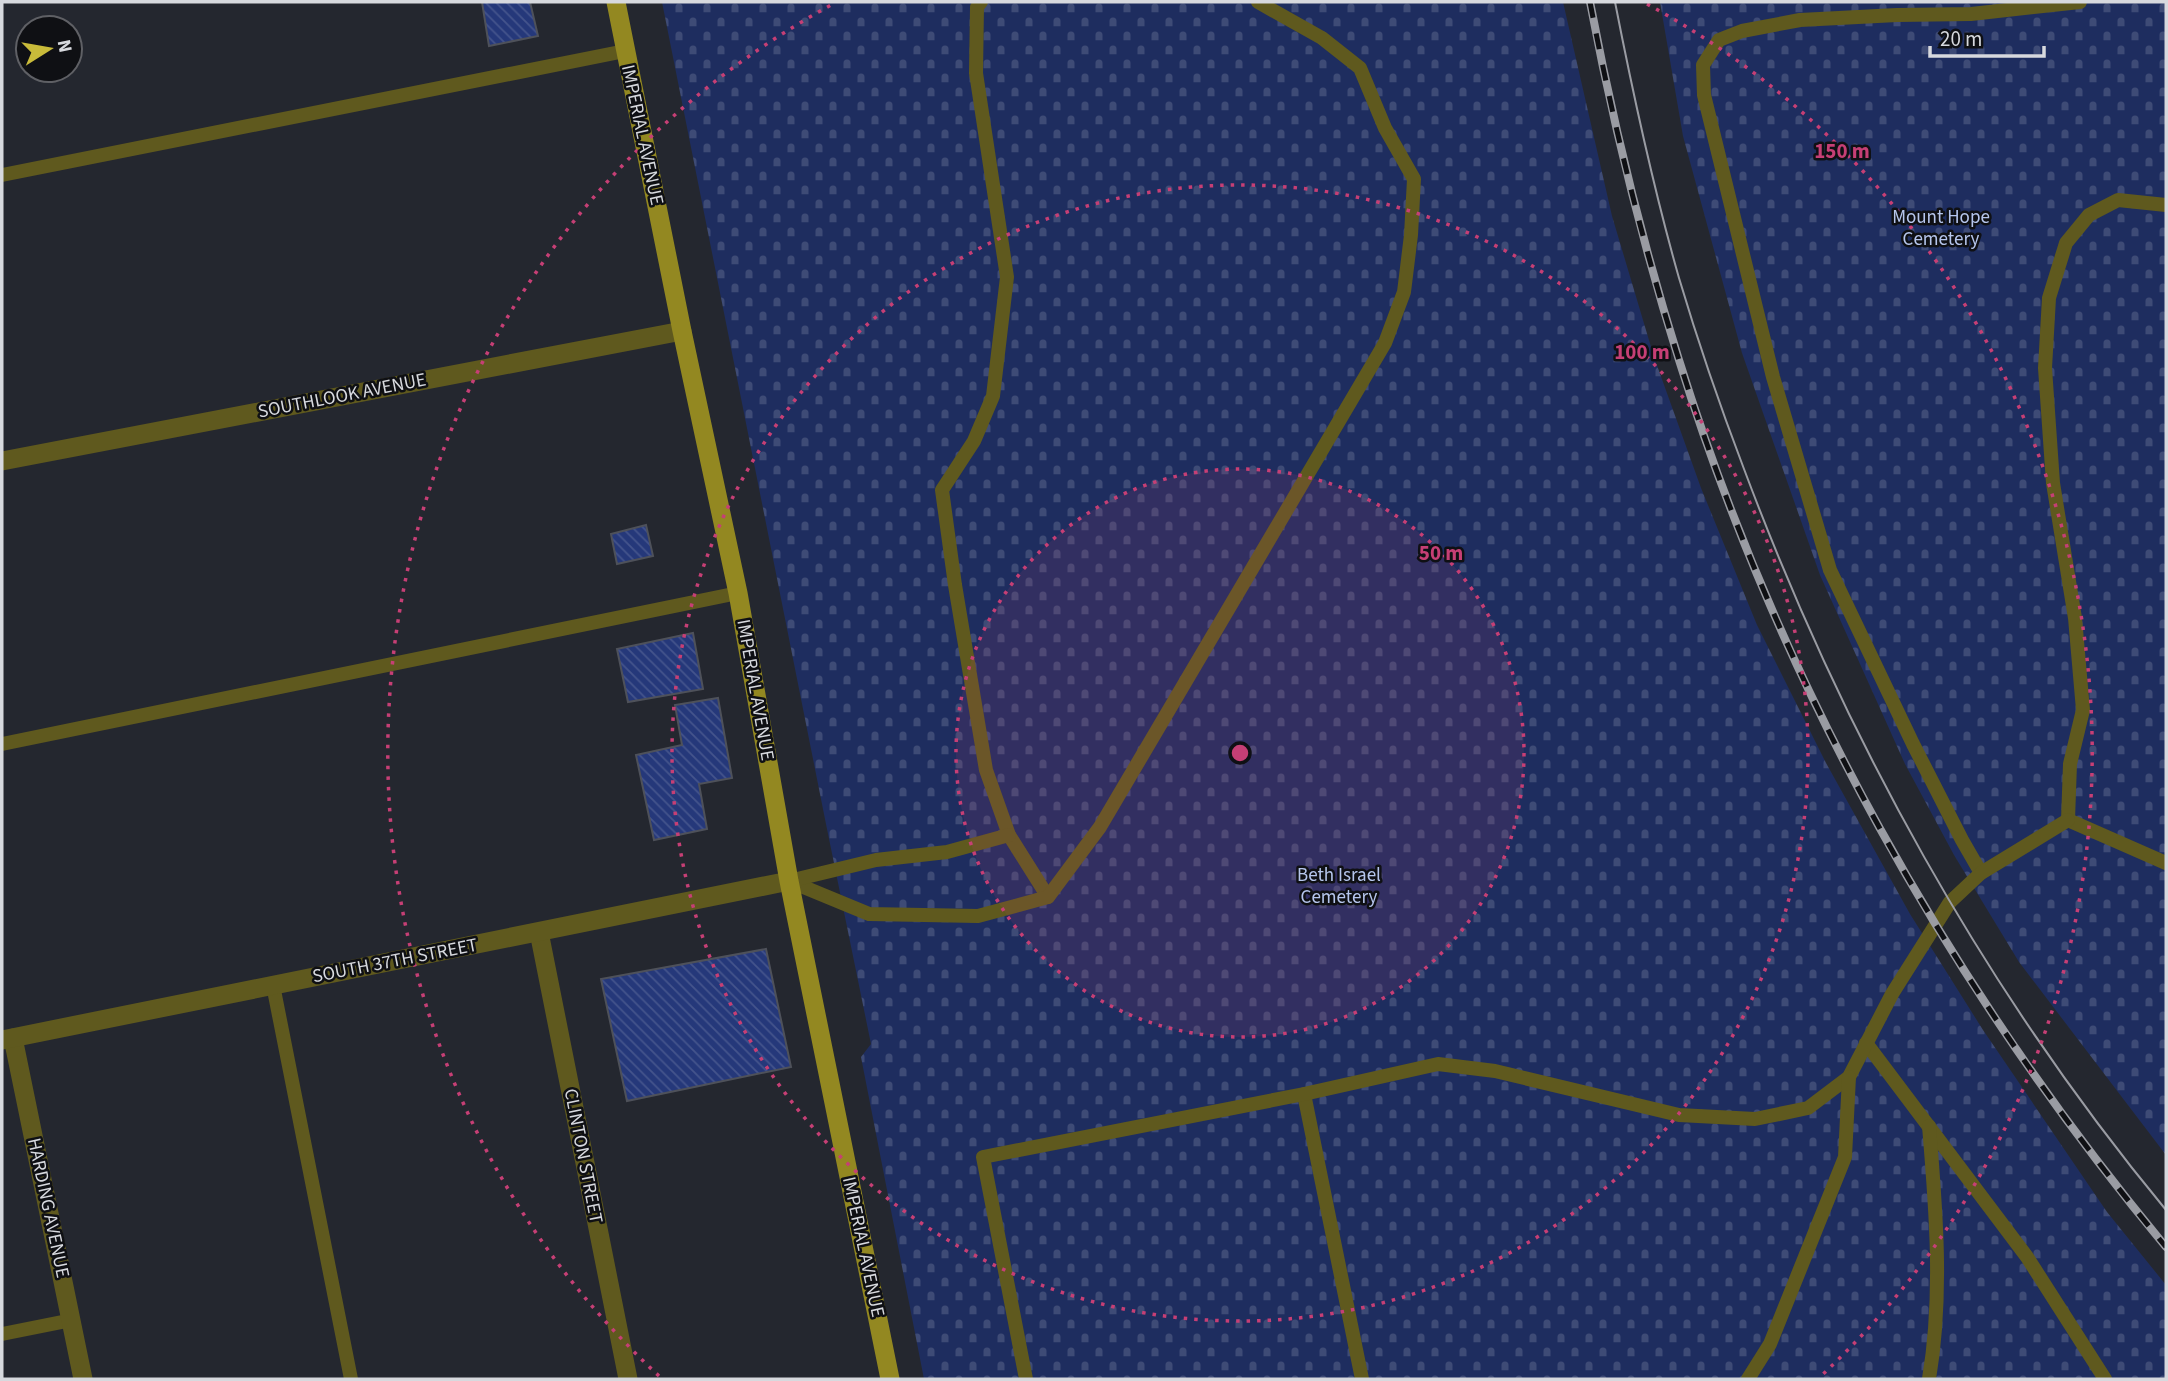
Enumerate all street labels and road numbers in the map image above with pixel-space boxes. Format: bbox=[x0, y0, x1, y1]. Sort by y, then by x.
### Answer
street label: IMPERIAL AVENUE bbox=[614, 62, 670, 208]
street label: SOUTHLOOK AVENUE bbox=[256, 366, 428, 426]
street label: IMPERIAL AVENUE bbox=[729, 617, 781, 763]
street label: SOUTH 37TH STREET bbox=[310, 932, 480, 990]
street label: CLINTON STREET bbox=[557, 1086, 609, 1226]
street label: HARDING AVENUE bbox=[20, 1136, 76, 1280]
street label: IMPERIAL AVENUE bbox=[835, 1174, 891, 1320]

